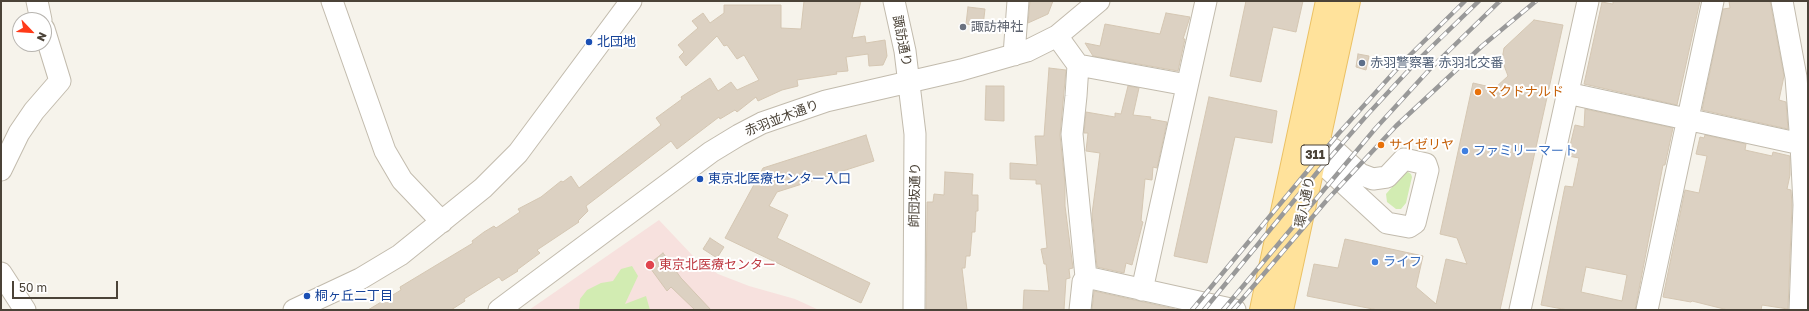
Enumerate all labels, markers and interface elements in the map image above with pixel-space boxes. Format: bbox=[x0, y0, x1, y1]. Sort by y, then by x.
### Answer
north arrow bbox=[12, 12, 52, 52]
street label: 諏訪通り bbox=[889, 14, 915, 68]
place label: 諏訪神社 bbox=[971, 19, 1023, 35]
marker: 諏訪神社 bbox=[958, 22, 968, 32]
text: N bbox=[35, 30, 50, 43]
place label: 北団地 bbox=[597, 34, 636, 50]
marker: 北団地 bbox=[584, 37, 594, 47]
place label: 赤羽警察署 赤羽北交番 bbox=[1370, 55, 1503, 71]
marker: 赤羽警察署 赤羽北交番 bbox=[1357, 58, 1367, 68]
place label: マクドナルド bbox=[1486, 84, 1564, 100]
marker: マクドナルド bbox=[1473, 87, 1483, 97]
street label: 赤羽並木通り bbox=[743, 97, 821, 139]
place label: サイゼリヤ bbox=[1389, 137, 1454, 153]
marker: サイゼリヤ bbox=[1376, 140, 1386, 150]
place label: ファミリーマート bbox=[1473, 143, 1577, 159]
road number: 311 bbox=[1301, 145, 1329, 165]
marker: ファミリーマート bbox=[1460, 146, 1470, 156]
street label: 師団坂通り bbox=[907, 162, 923, 228]
place label: 東京北医療センター入口 bbox=[708, 171, 851, 187]
marker: 東京北医療センター入口 bbox=[695, 174, 705, 184]
street label: 環八通り bbox=[1292, 175, 1318, 229]
place label: ライフ bbox=[1383, 254, 1422, 270]
place label: 東京北医療センター bbox=[659, 257, 776, 273]
marker: ライフ bbox=[1370, 257, 1380, 267]
marker: 東京北医療センター bbox=[644, 259, 656, 271]
scale bar bbox=[14, 273, 120, 299]
text: 50 m bbox=[19, 280, 47, 295]
place label: 桐ヶ丘二丁目 bbox=[315, 288, 393, 304]
marker: 桐ヶ丘二丁目 bbox=[302, 291, 312, 301]

